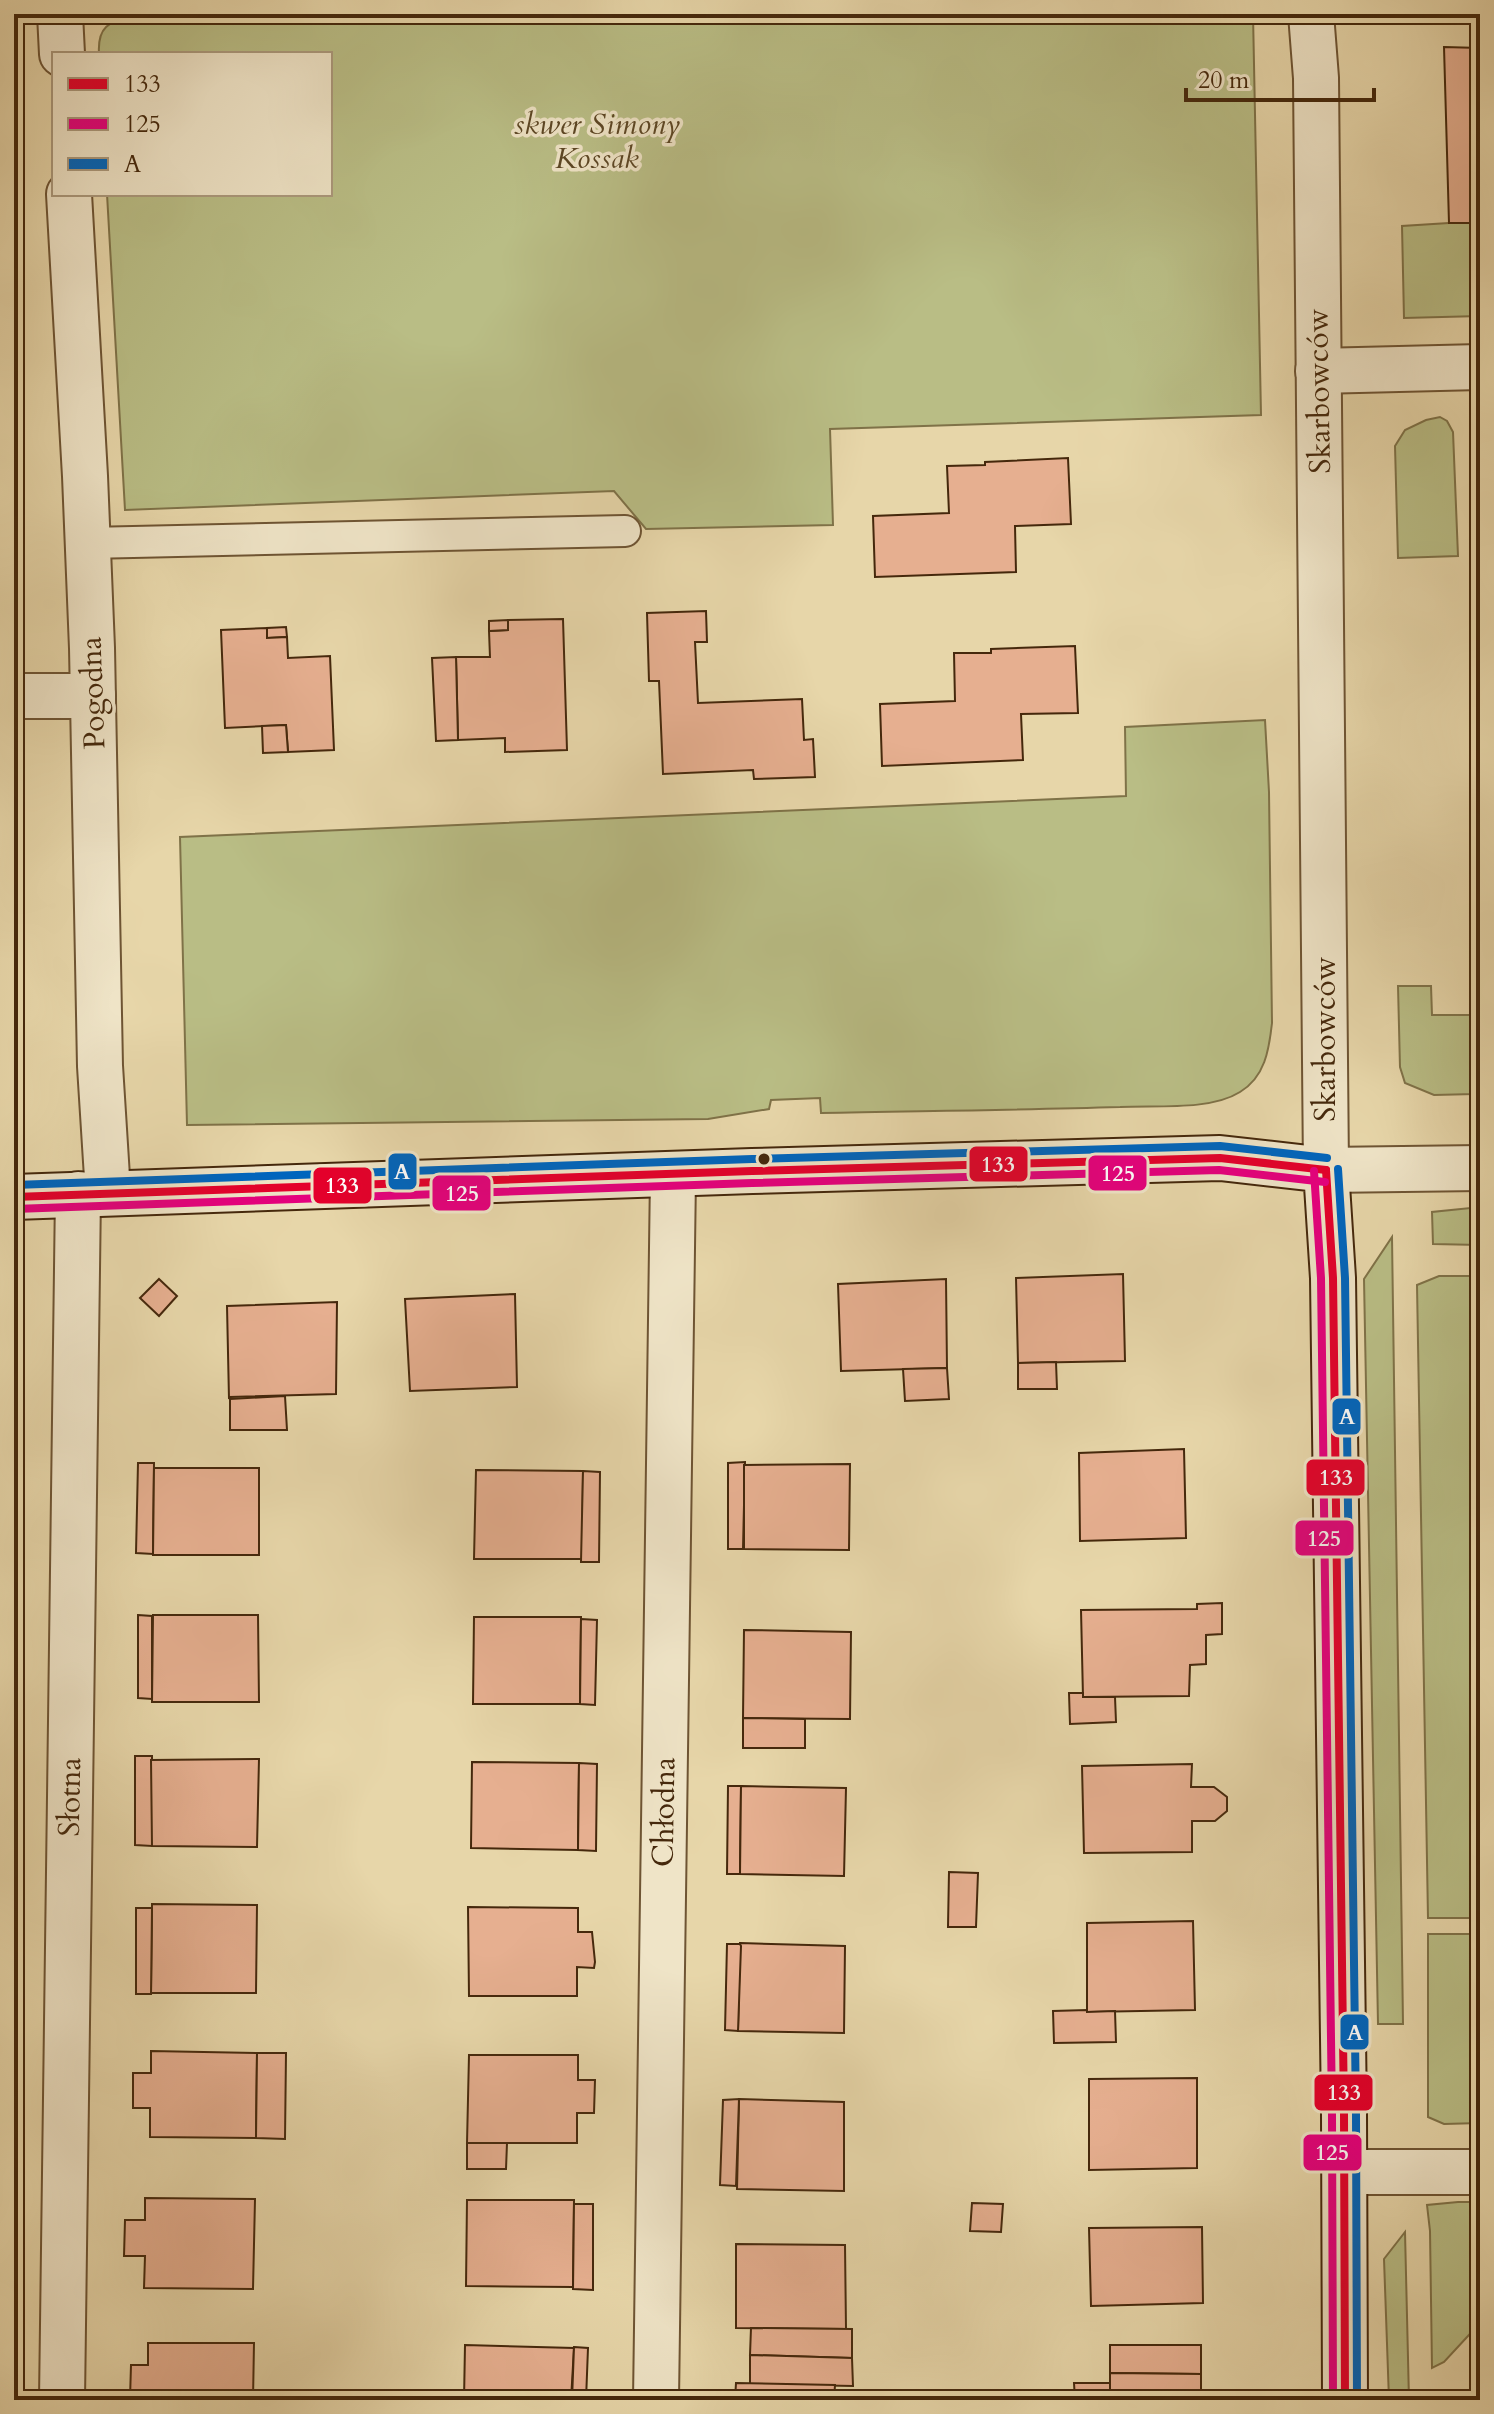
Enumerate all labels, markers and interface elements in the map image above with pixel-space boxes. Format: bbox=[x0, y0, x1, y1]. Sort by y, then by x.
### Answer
legend bbox=[52, 52, 332, 196]
scale bar bbox=[1186, 52, 1374, 102]
text: 20 m bbox=[1198, 64, 1250, 97]
text: 133 bbox=[124, 68, 161, 101]
park label: skwer Simony Kossak bbox=[514, 104, 681, 179]
text: 125 bbox=[124, 108, 161, 141]
text: A bbox=[124, 148, 142, 181]
street label: Skarbowców bbox=[1297, 308, 1341, 474]
street label: Pogodna bbox=[71, 636, 115, 750]
street label: Skarbowców bbox=[1305, 956, 1346, 1122]
line badge: 133 bbox=[968, 1145, 1029, 1183]
text: 133 bbox=[981, 1150, 1015, 1180]
unlabelled marker bbox=[756, 1151, 772, 1167]
line badge: A bbox=[387, 1152, 418, 1191]
line badge: 125 bbox=[1087, 1154, 1148, 1192]
text: A bbox=[394, 1157, 411, 1187]
text: 125 bbox=[1101, 1159, 1135, 1189]
line badge: 133 bbox=[312, 1166, 373, 1205]
text: 133 bbox=[325, 1171, 359, 1201]
line badge: 125 bbox=[431, 1174, 492, 1212]
text: 125 bbox=[445, 1179, 479, 1209]
line badge: A bbox=[1331, 1397, 1362, 1436]
text: A bbox=[1339, 1402, 1356, 1432]
line badge: 133 bbox=[1305, 1458, 1366, 1497]
text: 133 bbox=[1319, 1463, 1353, 1493]
line badge: 125 bbox=[1294, 1519, 1355, 1557]
text: 125 bbox=[1307, 1524, 1341, 1554]
street label: Słotna bbox=[49, 1757, 91, 1837]
street label: Chłodna bbox=[643, 1757, 685, 1867]
line badge: A bbox=[1339, 2013, 1370, 2051]
text: A bbox=[1347, 2018, 1364, 2048]
line badge: 133 bbox=[1313, 2073, 1374, 2112]
text: 133 bbox=[1327, 2078, 1361, 2108]
line badge: 125 bbox=[1302, 2133, 1363, 2172]
text: 125 bbox=[1315, 2138, 1349, 2168]

